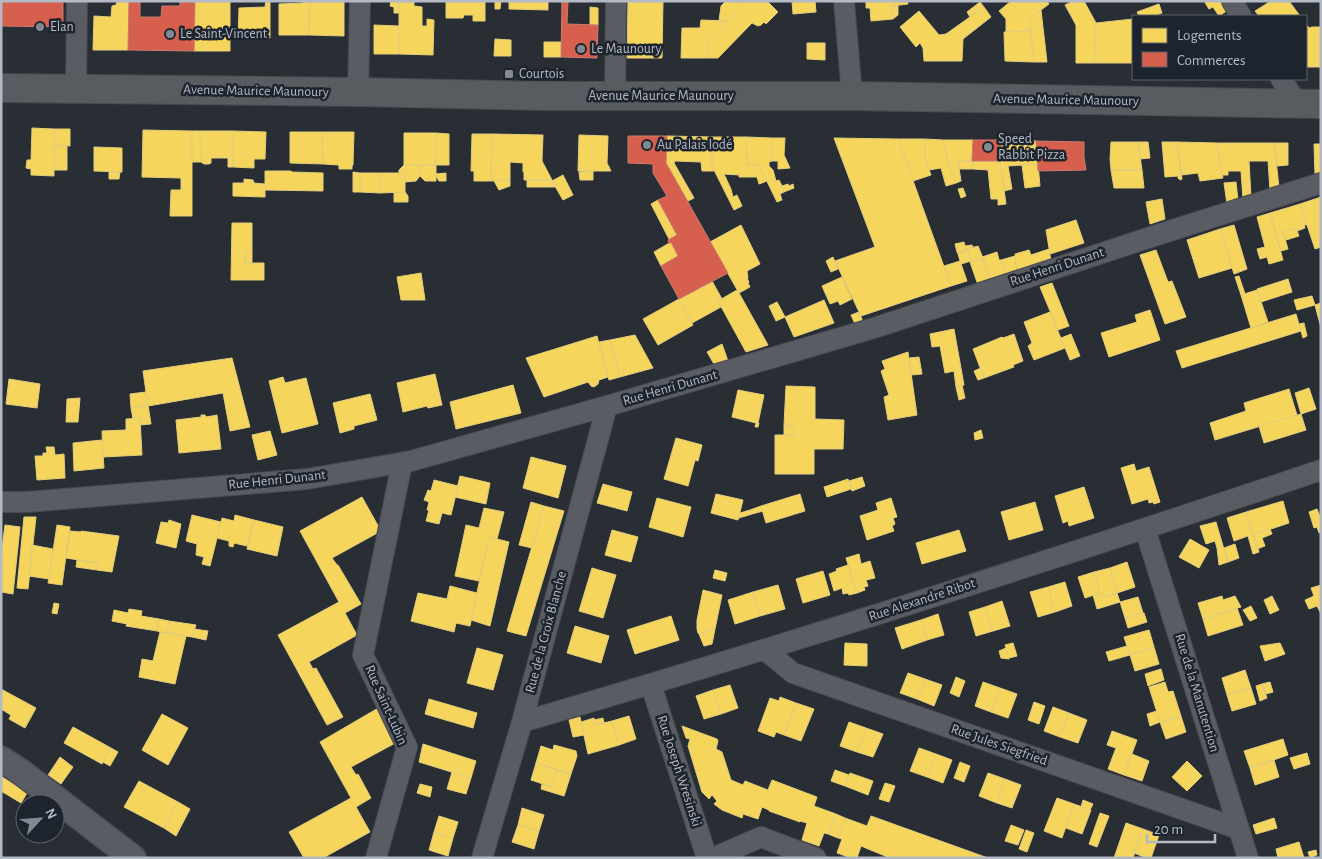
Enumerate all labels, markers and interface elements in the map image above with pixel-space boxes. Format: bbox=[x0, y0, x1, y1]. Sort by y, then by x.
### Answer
legend bbox=[1132, 15, 1307, 80]
place label: Elan bbox=[50, 20, 74, 34]
marker: Elan bbox=[34, 21, 46, 33]
place label: Le Saint-Vincent bbox=[180, 27, 268, 41]
marker: Le Saint-Vincent bbox=[164, 28, 176, 40]
text: Logements bbox=[1177, 28, 1242, 43]
place label: Le Maunoury bbox=[591, 42, 662, 56]
marker: Le Maunoury bbox=[575, 43, 587, 55]
text: Commerces bbox=[1177, 53, 1246, 68]
place label: Courtois bbox=[519, 67, 564, 81]
marker: Courtois bbox=[503, 68, 515, 80]
street label: Avenue Maurice Maunoury bbox=[183, 83, 329, 99]
street label: Avenue Maurice Maunoury bbox=[588, 89, 734, 103]
street label: Avenue Maurice Maunoury bbox=[993, 92, 1139, 108]
place label: Speed Rabbit Pizza bbox=[998, 132, 1066, 162]
place label: Au Palais Iodé bbox=[657, 138, 733, 152]
marker: Au Palais Iodé bbox=[641, 139, 653, 151]
marker: Speed Rabbit Pizza bbox=[982, 141, 994, 153]
street label: Rue Henri Dunant bbox=[1008, 245, 1106, 289]
street label: Rue Henri Dunant bbox=[621, 368, 719, 408]
street label: Rue Henri Dunant bbox=[228, 468, 327, 492]
street label: Rue de la Croix Blanche bbox=[523, 570, 569, 694]
street label: Rue Alexandre Ribot bbox=[867, 576, 977, 624]
street label: Rue de la Manutention bbox=[1172, 632, 1222, 754]
street label: Rue Saint-Lubin bbox=[362, 663, 410, 747]
street label: Rue Joseph Wresinski bbox=[654, 714, 704, 828]
street label: Rue Jules Siegfried bbox=[949, 722, 1049, 768]
north arrow bbox=[15, 794, 65, 844]
text: N bbox=[42, 806, 59, 821]
scale bar bbox=[1147, 812, 1214, 844]
text: 20 m bbox=[1154, 822, 1183, 837]

